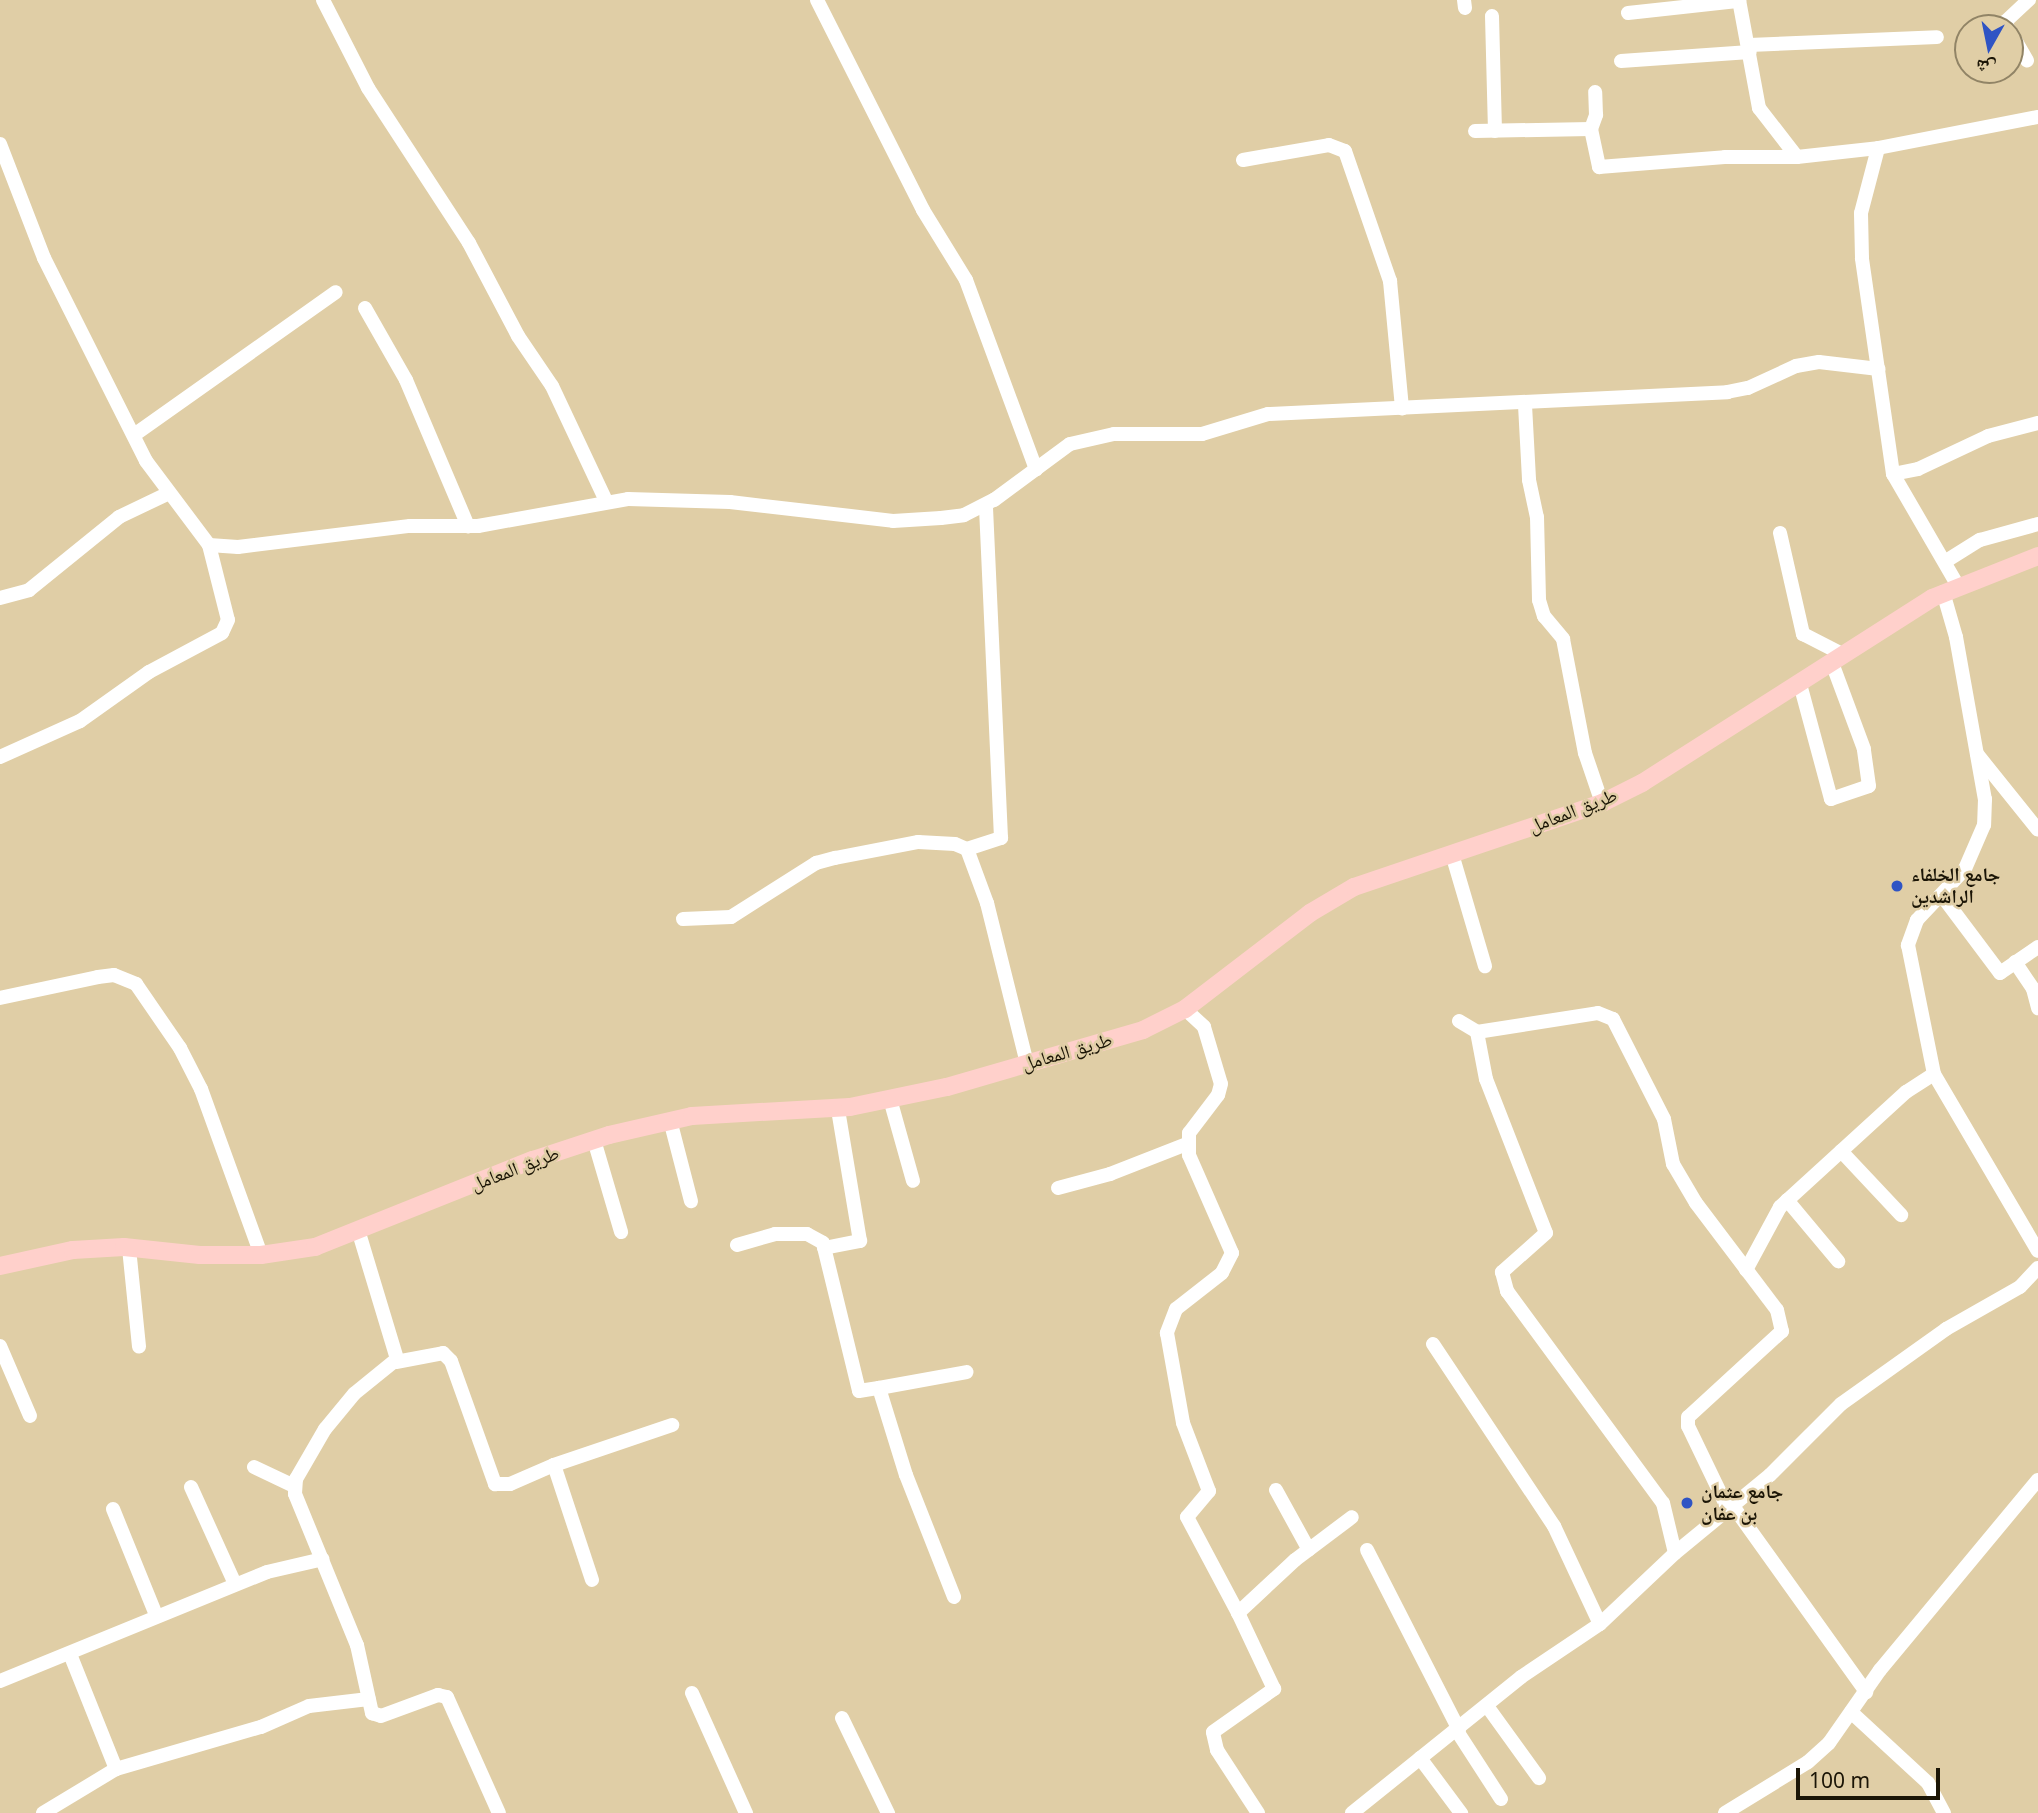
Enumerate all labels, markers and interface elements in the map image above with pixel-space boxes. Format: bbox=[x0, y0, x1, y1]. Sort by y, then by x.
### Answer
north arrow bbox=[1954, 14, 2024, 84]
text: ش bbox=[1974, 53, 1998, 82]
street label: طريق المعامل bbox=[1526, 784, 1620, 838]
place label: جامع الخلفاء الراشدين bbox=[1911, 864, 2000, 908]
marker: جامع الخلفاء الراشدين bbox=[1889, 878, 1905, 894]
street label: طريق المعامل bbox=[1019, 1028, 1115, 1076]
street label: طريق المعامل bbox=[468, 1142, 562, 1196]
place label: جامع عثمان بن عفان bbox=[1701, 1481, 1783, 1525]
marker: جامع عثمان بن عفان bbox=[1679, 1495, 1695, 1511]
scale bar bbox=[1800, 1754, 1944, 1798]
text: 100 m bbox=[1809, 1766, 1870, 1794]

